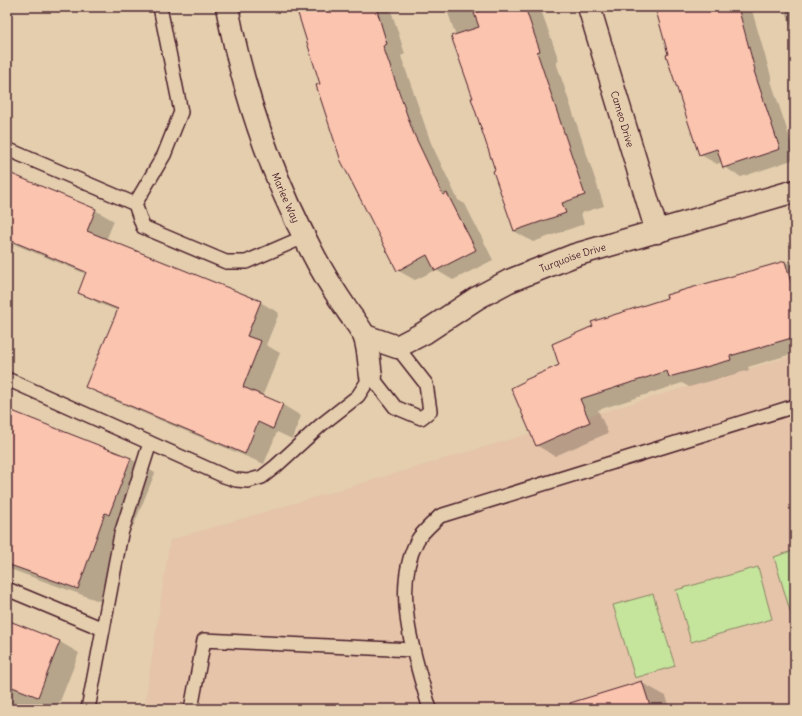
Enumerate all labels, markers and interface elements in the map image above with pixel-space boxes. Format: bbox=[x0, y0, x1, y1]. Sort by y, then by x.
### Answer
street label: Cameo Drive bbox=[608, 89, 637, 149]
street label: Marlee Way bbox=[269, 171, 303, 225]
street label: Turquoise Drive bbox=[538, 240, 607, 275]

